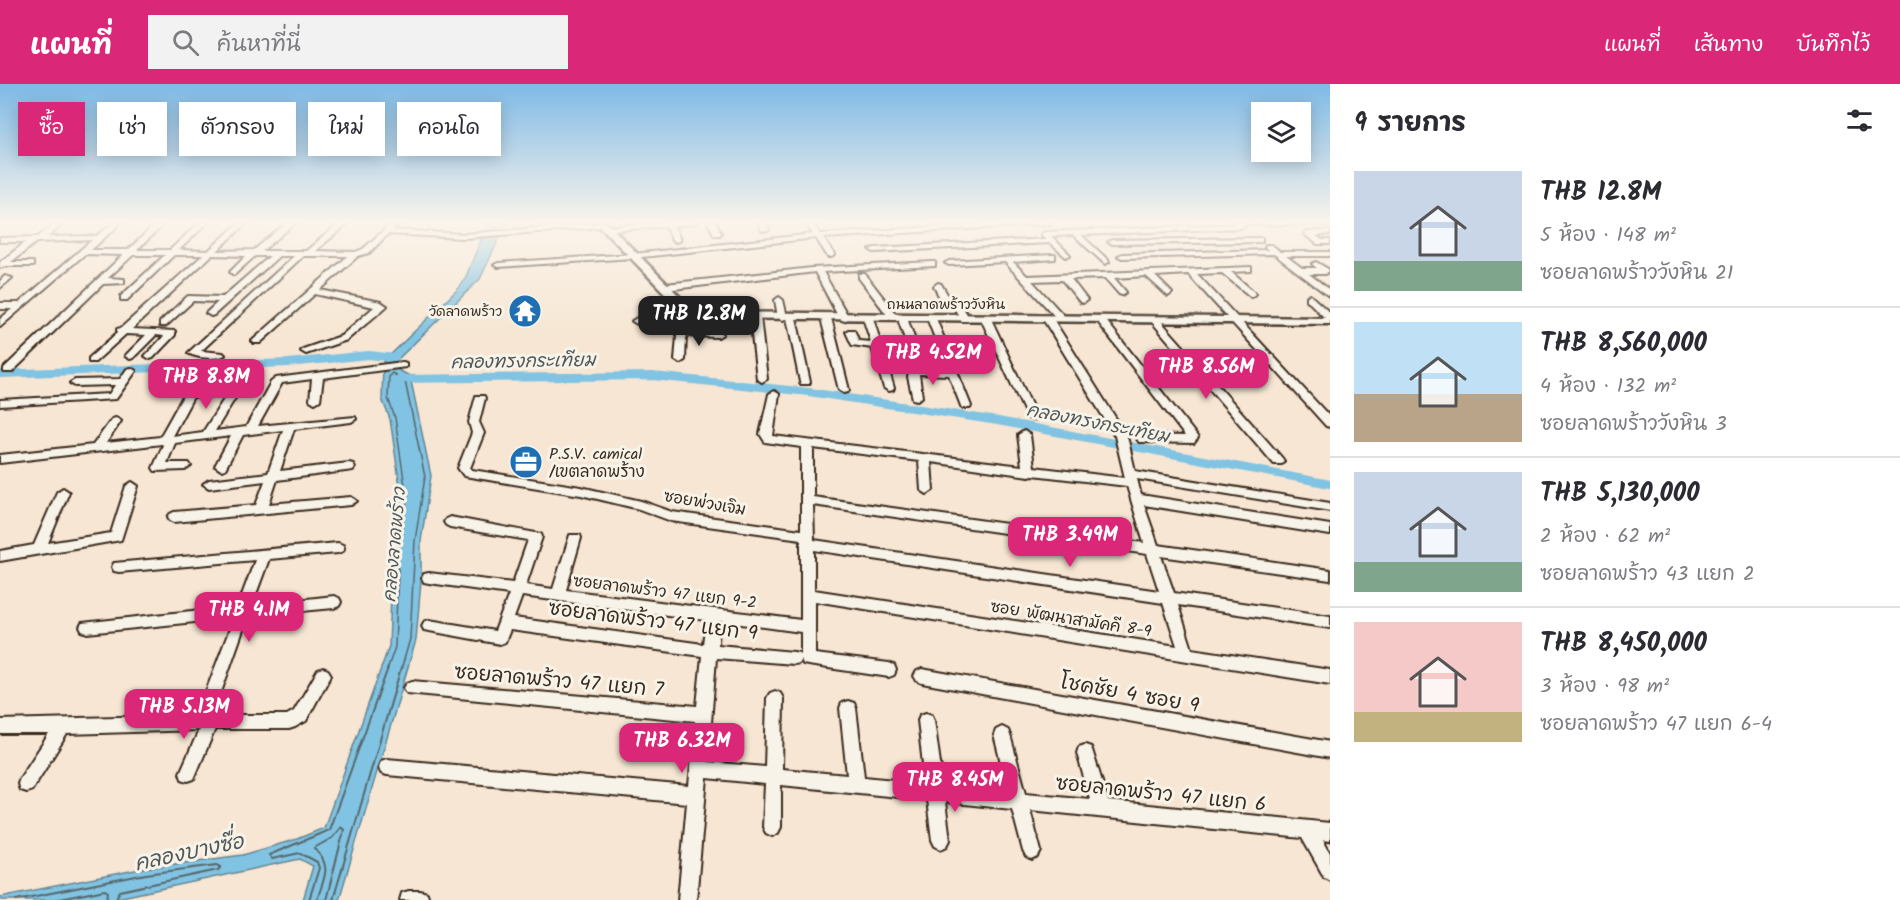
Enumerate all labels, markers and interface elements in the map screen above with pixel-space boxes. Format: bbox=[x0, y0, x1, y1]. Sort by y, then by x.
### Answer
search box bbox=[148, 15, 568, 69]
text: แผนที่ bbox=[30, 24, 112, 69]
icon: search bbox=[169, 26, 202, 59]
text: ค้นหาที่นี่ bbox=[217, 28, 301, 63]
text: แผนที่ bbox=[1604, 29, 1661, 62]
text: เส้นทาง bbox=[1694, 29, 1763, 62]
text: บันทึกไว้ bbox=[1796, 29, 1870, 62]
chip: ซื้อ bbox=[18, 102, 85, 156]
chip: เช่า bbox=[97, 102, 167, 156]
chip: ตัวกรอง bbox=[179, 102, 296, 156]
chip: ใหม่ bbox=[308, 102, 385, 156]
chip: คอนโด bbox=[397, 102, 501, 156]
map controls bbox=[1251, 102, 1311, 162]
button: layers bbox=[1251, 102, 1311, 162]
text: 9 รายการ bbox=[1354, 103, 1466, 145]
icon: filters bbox=[1843, 104, 1876, 137]
text: THB 12.8M bbox=[1540, 172, 1661, 214]
icon: home bbox=[1402, 195, 1474, 267]
text: 5 ห้อง · 148 m² bbox=[1540, 220, 1676, 252]
text: ซอยลาดพร้าววังหิน 21 bbox=[1540, 258, 1733, 290]
temple icon: วัดลาดพร้าว bbox=[507, 293, 543, 329]
street label: ถนนลาดพร้าววังหิน bbox=[887, 294, 1005, 316]
pin: THB 12.8M bbox=[630, 296, 768, 347]
text: THB 12.8M bbox=[652, 299, 746, 331]
place label: วัดลาดพร้าว bbox=[429, 301, 502, 323]
text: THB 8,560,000 bbox=[1540, 323, 1707, 365]
pin: THB 4.52M bbox=[864, 335, 1002, 386]
text: THB 4.52M bbox=[885, 338, 981, 370]
icon: home bbox=[1402, 346, 1474, 418]
water label: คลองทรงกระเทียม bbox=[450, 347, 598, 378]
pin: THB 8.56M bbox=[1137, 349, 1275, 400]
text: THB 8.56M bbox=[1158, 352, 1254, 384]
pin: THB 8.8M bbox=[144, 359, 268, 410]
text: THB 8.8M bbox=[162, 362, 250, 394]
text: 4 ห้อง · 132 m² bbox=[1540, 371, 1676, 403]
water label: คลองทรงกระเทียม bbox=[1024, 396, 1174, 453]
text: ซอยลาดพร้าววังหิน 3 bbox=[1540, 409, 1727, 441]
place label: P.S.V. camical /เขตลาดพร้าง bbox=[549, 442, 645, 485]
office icon: P.S.V. camical /เขตลาดพร้าง bbox=[508, 444, 544, 480]
text: THB 5,130,000 bbox=[1540, 473, 1700, 515]
street label: ซอยพ่วงเจิม bbox=[662, 484, 748, 523]
water label: คลองลาดพร้าว bbox=[376, 485, 415, 604]
icon: home bbox=[1402, 496, 1474, 568]
pin: THB 3.49M bbox=[1001, 517, 1139, 568]
text: THB 3.49M bbox=[1022, 520, 1118, 552]
text: 2 ห้อง · 62 m² bbox=[1540, 521, 1670, 553]
text: ซอยลาดพร้าว 43 แยก 2 bbox=[1540, 559, 1755, 591]
street label: ซอยลาดพร้าว 47 แยก 9-2 bbox=[571, 569, 758, 616]
pin: THB 4.1M bbox=[187, 592, 311, 643]
street label: ซอยลาดพร้าว 47 แยก 9 bbox=[546, 593, 759, 651]
street label: ซอย พัฒนาสามัคคี 8-9 bbox=[988, 594, 1153, 645]
text: THB 4.1M bbox=[209, 595, 289, 627]
text: THB 8,450,000 bbox=[1540, 623, 1707, 665]
icon: home bbox=[1402, 646, 1474, 718]
street label: ซอยลาดพร้าว 47 แยก 7 bbox=[453, 657, 666, 707]
street label: โชคชัย 4 ซอย 9 bbox=[1058, 667, 1202, 723]
text: 3 ห้อง · 98 m² bbox=[1540, 671, 1669, 703]
pin: THB 5.13M bbox=[115, 689, 253, 740]
text: THB 5.13M bbox=[138, 692, 230, 724]
text: ซอยลาดพร้าว 47 แยก 6-4 bbox=[1540, 709, 1772, 741]
pin: THB 6.32M bbox=[613, 723, 751, 774]
text: THB 6.32M bbox=[633, 726, 731, 758]
pin: THB 8.45M bbox=[886, 762, 1024, 813]
text: THB 8.45M bbox=[907, 765, 1003, 797]
street label: ซอยลาดพร้าว 47 แยก 6 bbox=[1054, 768, 1268, 822]
water label: คลองบางซื่อ bbox=[131, 822, 249, 881]

